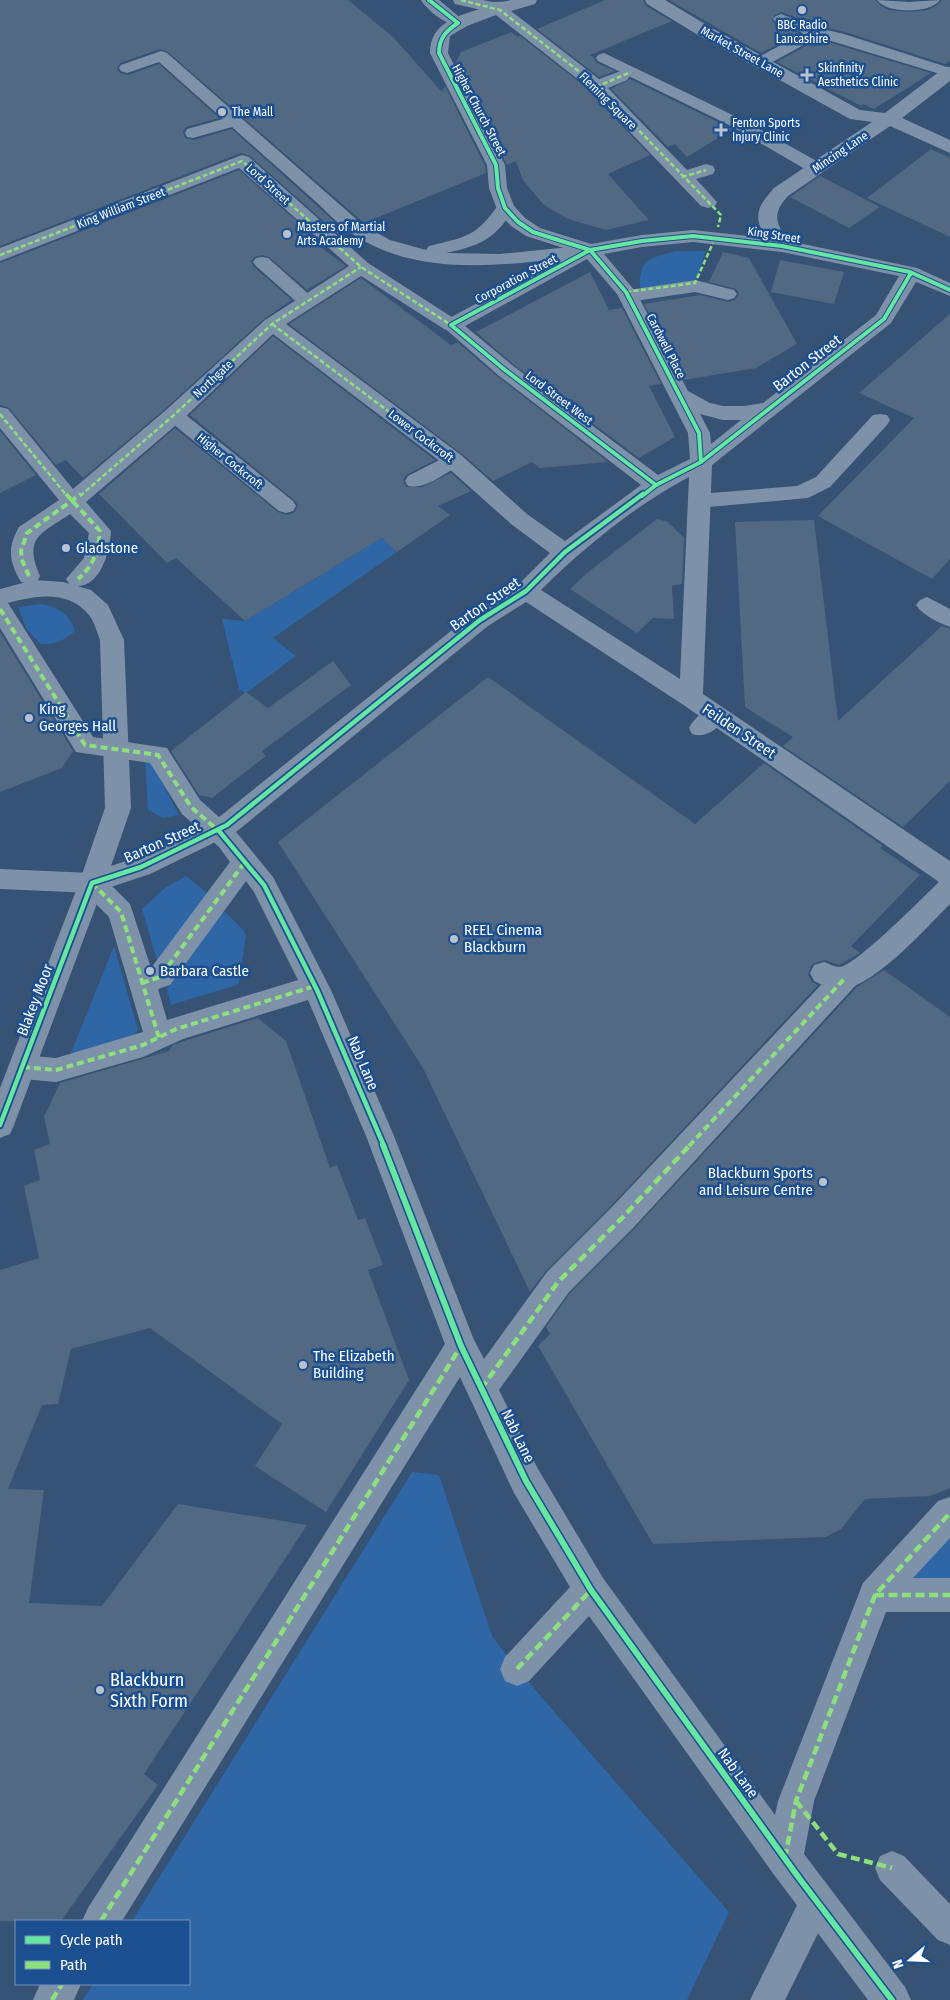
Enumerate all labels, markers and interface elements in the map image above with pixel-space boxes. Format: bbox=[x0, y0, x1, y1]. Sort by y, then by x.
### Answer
marker: BBC Radio Lancashire bbox=[796, 4, 808, 16]
place label: BBC Radio Lancashire bbox=[776, 18, 828, 46]
street label: Market Street Lane bbox=[698, 23, 786, 81]
place label: Skinfinity Aesthetics Clinic bbox=[818, 61, 898, 89]
street label: Higher Church Street bbox=[449, 62, 509, 158]
marker: Skinfinity Aesthetics Clinic bbox=[800, 68, 814, 82]
street label: Fleming Square bbox=[576, 69, 640, 133]
place label: The Mall bbox=[232, 105, 273, 119]
marker: The Mall bbox=[216, 106, 228, 118]
place label: Fenton Sports Injury Clinic bbox=[732, 116, 800, 144]
marker: Fenton Sports Injury Clinic bbox=[714, 123, 728, 137]
street label: Mincing Lane bbox=[809, 128, 871, 176]
street label: Lord Street bbox=[243, 161, 293, 207]
street label: King William Street bbox=[75, 185, 167, 231]
place label: Masters of Martial Arts Academy bbox=[297, 220, 385, 248]
street label: King Street bbox=[746, 224, 802, 246]
marker: Masters of Martial Arts Academy bbox=[281, 228, 293, 240]
street label: Corporation Street bbox=[473, 252, 559, 306]
street label: Cardwell Place bbox=[644, 311, 688, 381]
street label: Barton Street bbox=[769, 331, 845, 395]
street label: Northgate bbox=[190, 357, 236, 401]
street label: Lord Street West bbox=[523, 368, 595, 428]
street label: Lower Cockcroft bbox=[386, 407, 456, 465]
street label: Higher Cockcroft bbox=[194, 430, 266, 492]
place label: Gladstone bbox=[76, 539, 138, 557]
marker: Gladstone bbox=[60, 542, 72, 554]
street label: Barton Street bbox=[446, 573, 524, 635]
place label: King Georges Hall bbox=[39, 700, 116, 735]
street label: Feilden Street bbox=[699, 700, 779, 762]
marker: King Georges Hall bbox=[23, 712, 35, 724]
street label: Barton Street bbox=[121, 817, 203, 867]
place label: REEL Cinema Blackburn bbox=[464, 921, 542, 956]
marker: REEL Cinema Blackburn bbox=[448, 933, 460, 945]
street label: Blakey Moor bbox=[13, 961, 57, 1038]
place label: Barbara Castle bbox=[160, 962, 249, 980]
marker: Barbara Castle bbox=[144, 965, 156, 977]
street label: Nab Lane bbox=[344, 1033, 382, 1093]
place label: Blackburn Sports and Leisure Centre bbox=[699, 1164, 813, 1199]
marker: Blackburn Sports and Leisure Centre bbox=[817, 1176, 829, 1188]
place label: The Elizabeth Building bbox=[313, 1347, 395, 1382]
marker: The Elizabeth Building bbox=[297, 1359, 309, 1371]
street label: Nab Lane bbox=[497, 1406, 539, 1466]
place label: Blackburn Sixth Form bbox=[110, 1669, 188, 1712]
marker: Blackburn Sixth Form bbox=[94, 1684, 106, 1696]
street label: Nab Lane bbox=[714, 1745, 762, 1801]
legend bbox=[15, 1920, 190, 1985]
text: Cycle path bbox=[60, 1931, 123, 1949]
north arrow bbox=[885, 1935, 935, 1985]
text: Path bbox=[60, 1956, 87, 1974]
text: N bbox=[889, 1957, 908, 1971]

